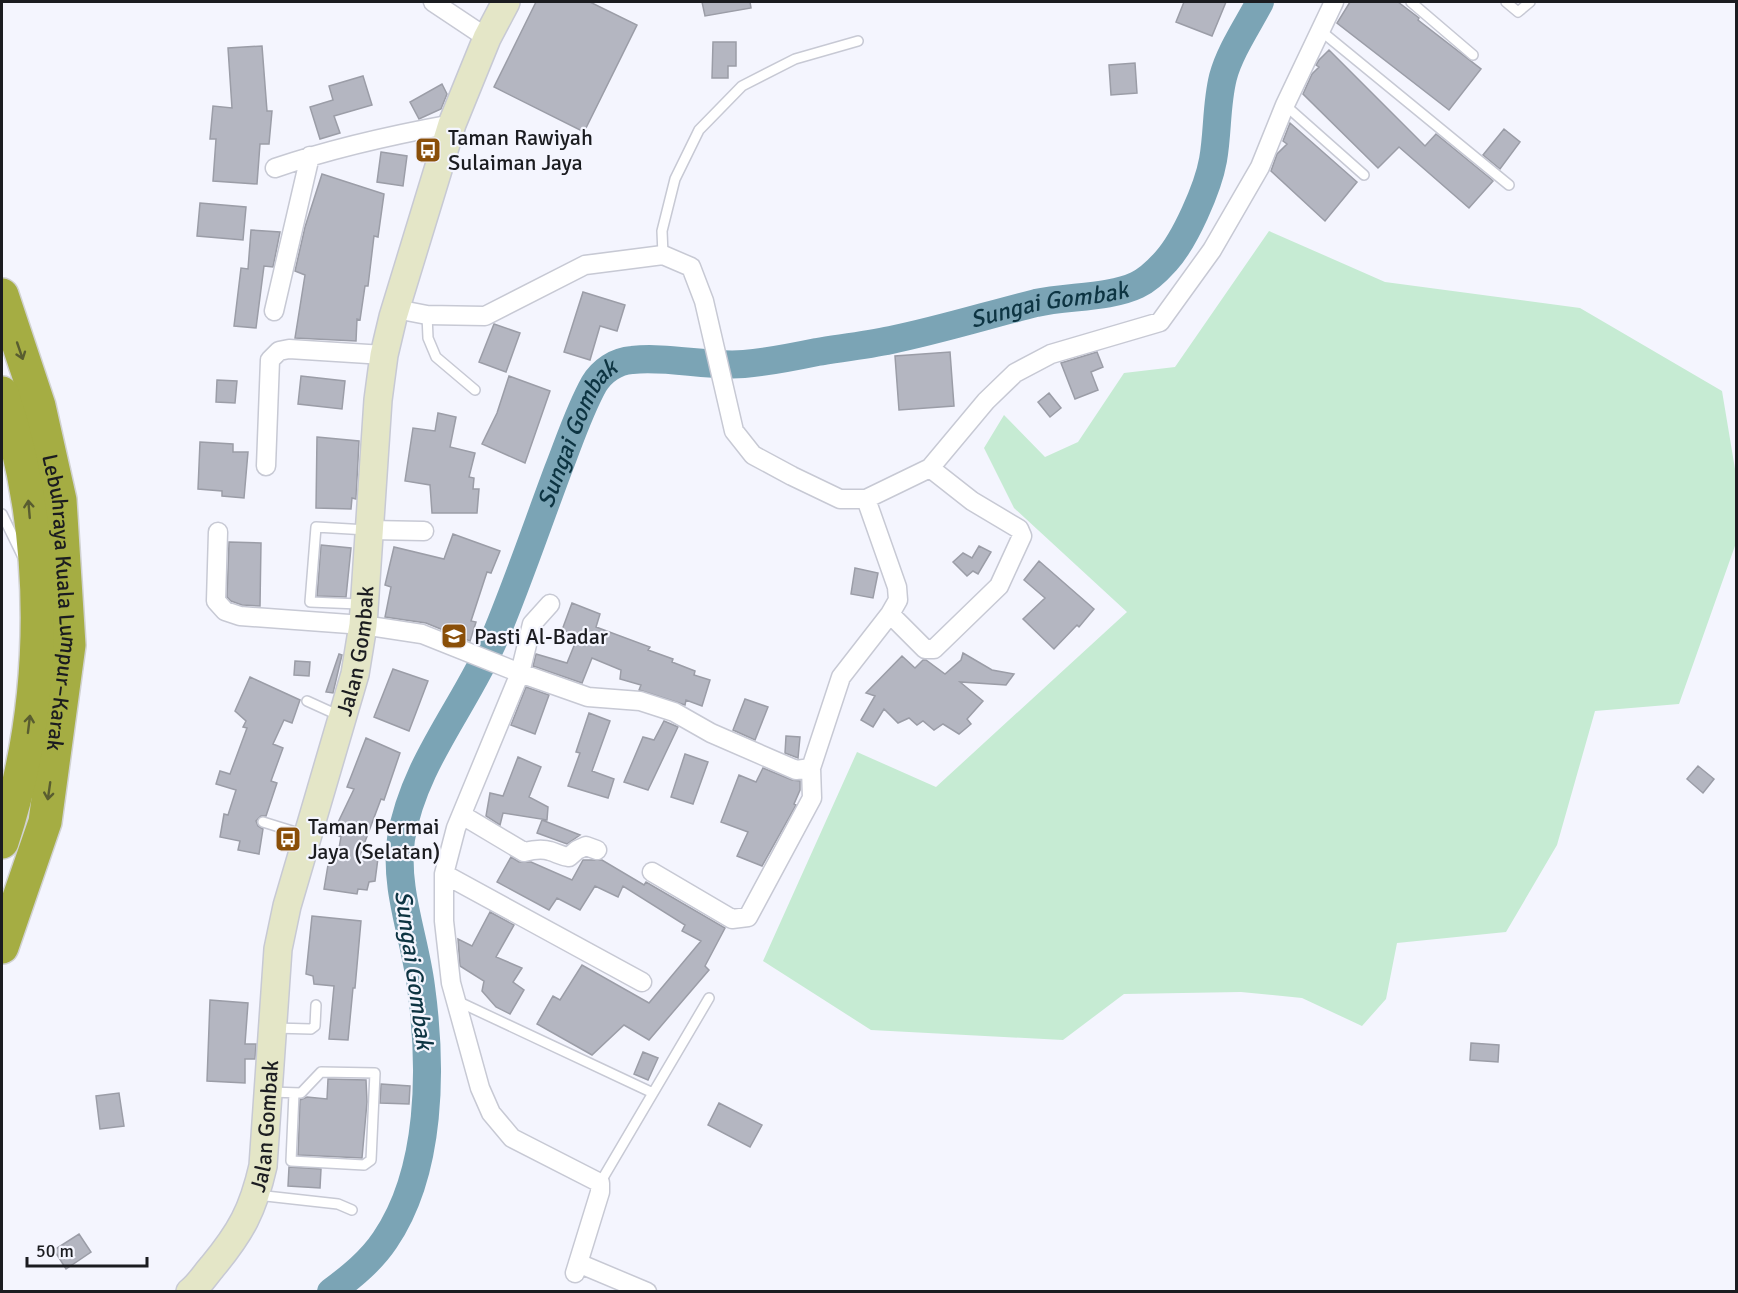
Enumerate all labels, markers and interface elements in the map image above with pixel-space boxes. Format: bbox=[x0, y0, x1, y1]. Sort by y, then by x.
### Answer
place label: Taman Rawiyah Sulaiman Jaya bbox=[448, 124, 593, 176]
bus stop icon: Taman Rawiyah Sulaiman Jaya bbox=[413, 135, 443, 165]
water label: Sungai Gombak bbox=[967, 274, 1133, 335]
one-way arrow bbox=[15, 341, 26, 360]
water label: Sungai Gombak bbox=[530, 351, 624, 512]
street label: Lebuhraya Kuala Lumpur–Karak bbox=[37, 451, 84, 753]
one-way arrow bbox=[23, 499, 34, 519]
street label: Jalan Gombak bbox=[330, 585, 379, 719]
school or university icon: Pasti Al-Badar bbox=[439, 621, 469, 651]
place label: Pasti Al-Badar bbox=[474, 623, 608, 650]
one-way arrow bbox=[24, 715, 35, 735]
one-way arrow bbox=[43, 780, 54, 800]
place label: Taman Permai Jaya (Selatan) bbox=[308, 813, 440, 865]
bus stop icon: Taman Permai Jaya (Selatan) bbox=[273, 824, 303, 854]
water label: Sungai Gombak bbox=[388, 889, 440, 1053]
street label: Jalan Gombak bbox=[243, 1059, 284, 1195]
scale bar bbox=[27, 1230, 147, 1268]
text: 50 m bbox=[36, 1240, 74, 1262]

